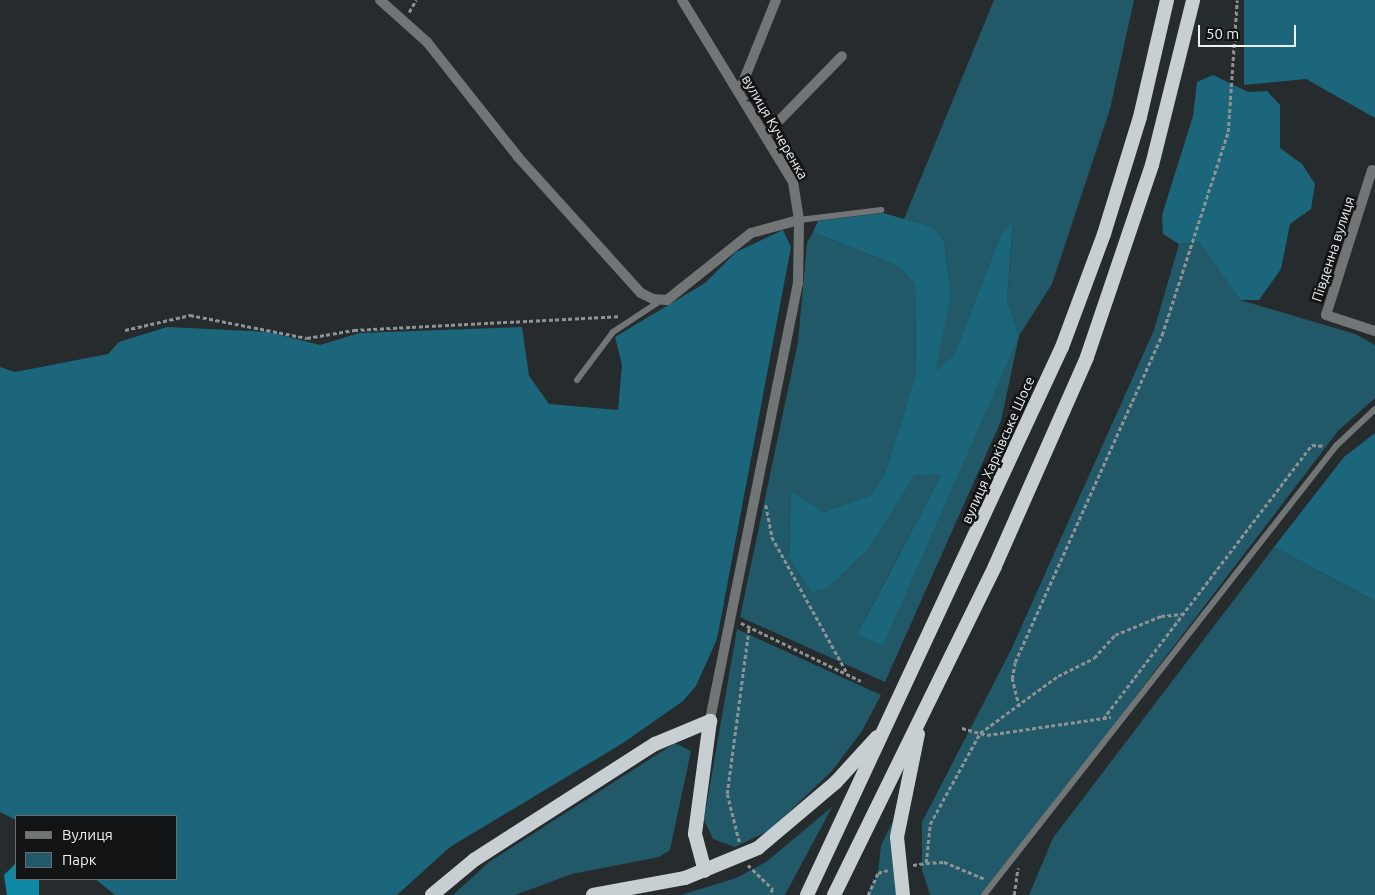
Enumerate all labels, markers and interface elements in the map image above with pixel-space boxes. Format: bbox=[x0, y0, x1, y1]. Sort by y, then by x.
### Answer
scale bar bbox=[1200, 15, 1298, 47]
text: 50 m bbox=[1206, 25, 1239, 42]
street label: вулиця Кучеренка bbox=[738, 72, 812, 182]
street label: Південна вулиця bbox=[1308, 194, 1358, 304]
street label: вулиця Харківське Шосе bbox=[958, 374, 1038, 526]
legend bbox=[15, 815, 178, 880]
text: Вулиця bbox=[62, 826, 113, 843]
text: Парк bbox=[62, 851, 97, 868]

